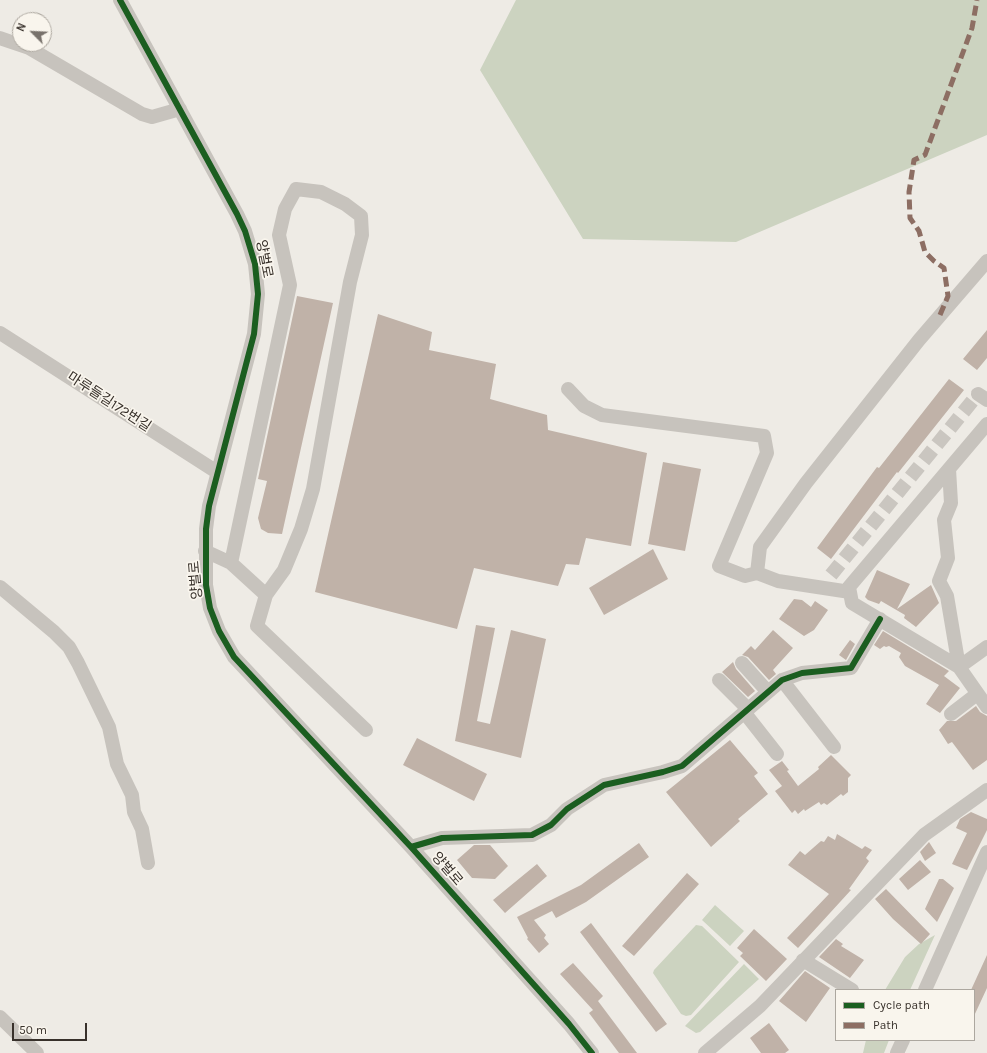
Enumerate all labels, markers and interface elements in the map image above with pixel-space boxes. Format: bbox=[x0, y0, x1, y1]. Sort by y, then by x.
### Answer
north arrow bbox=[12, 12, 52, 52]
text: N bbox=[14, 21, 29, 34]
street label: 양벌로 bbox=[252, 238, 276, 280]
street label: 마루들길172번길 bbox=[64, 369, 154, 435]
street label: 양벌로 bbox=[186, 560, 206, 600]
street label: 양벌로 bbox=[428, 849, 466, 889]
legend bbox=[835, 989, 975, 1041]
text: Cycle path bbox=[873, 998, 930, 1012]
scale bar bbox=[14, 1015, 89, 1041]
text: Path bbox=[873, 1018, 898, 1032]
text: 50 m bbox=[19, 1023, 47, 1037]

